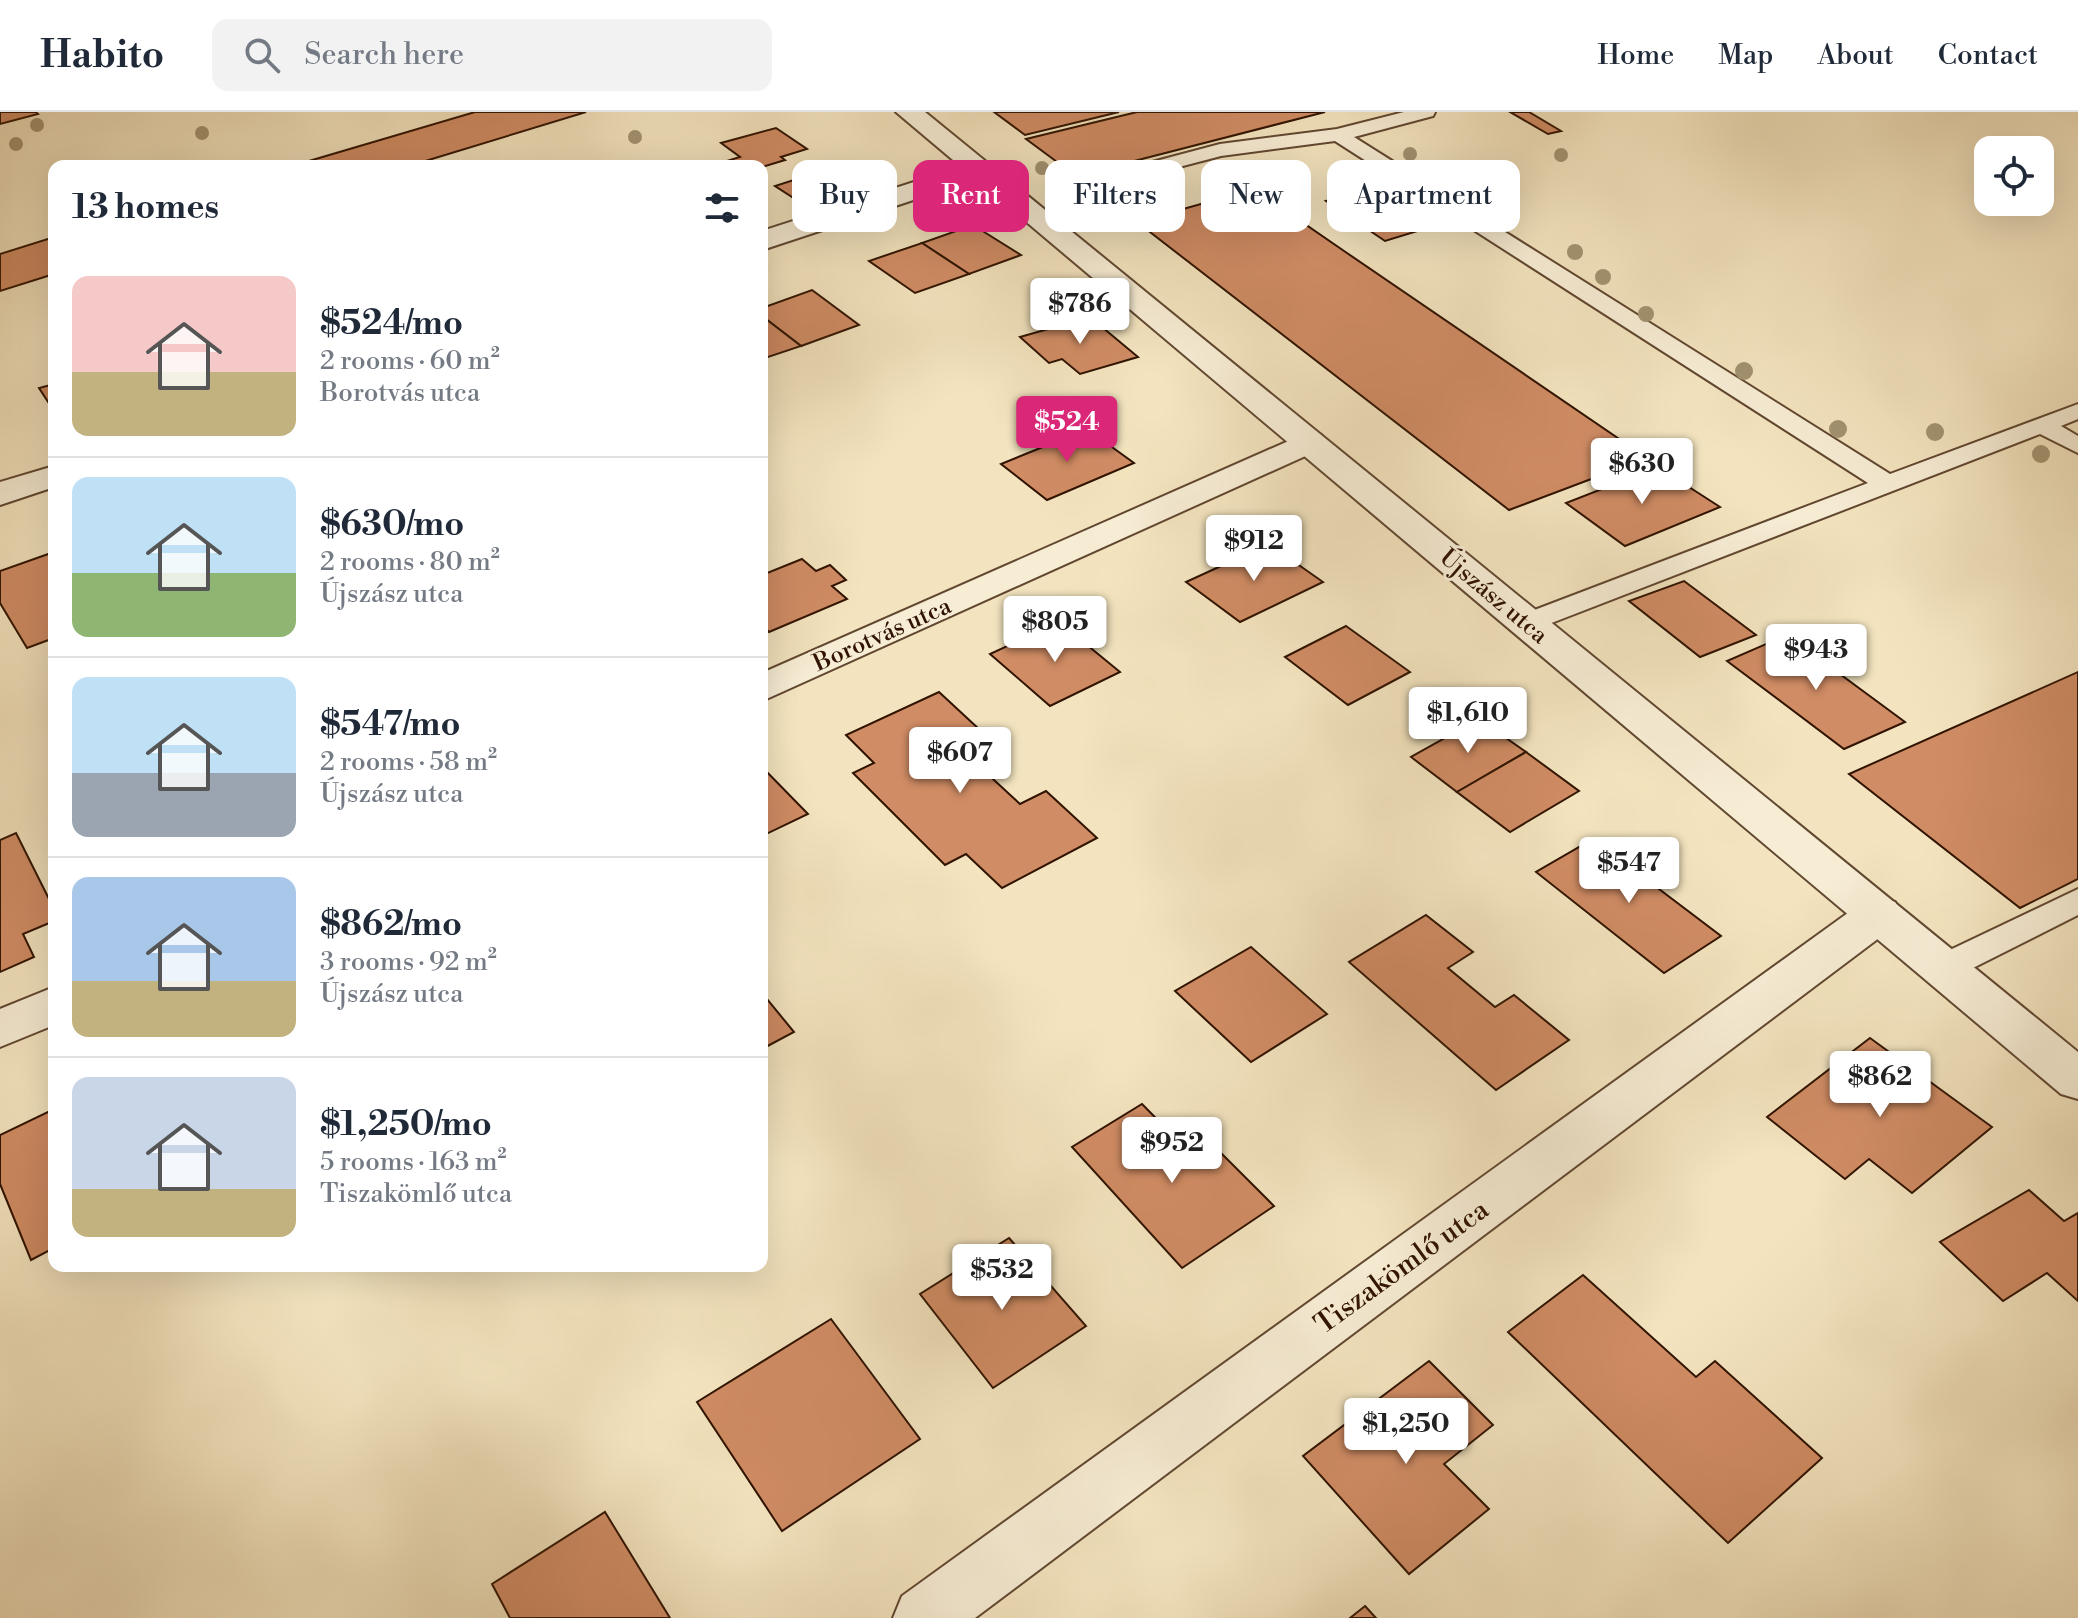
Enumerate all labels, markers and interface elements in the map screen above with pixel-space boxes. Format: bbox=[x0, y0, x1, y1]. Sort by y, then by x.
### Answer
search box bbox=[212, 19, 772, 91]
text: Habito bbox=[40, 32, 164, 79]
icon: search bbox=[240, 33, 284, 77]
text: Search here bbox=[304, 36, 464, 74]
text: Home bbox=[1598, 38, 1674, 73]
text: Map bbox=[1718, 38, 1773, 73]
text: About bbox=[1817, 38, 1894, 73]
text: Contact bbox=[1938, 38, 2038, 73]
map controls bbox=[1974, 136, 2054, 216]
button: locate bbox=[1974, 136, 2054, 216]
chip: Buy bbox=[792, 160, 897, 232]
chip: Rent bbox=[913, 160, 1029, 232]
chip: Filters bbox=[1045, 160, 1185, 232]
chip: New bbox=[1201, 160, 1311, 232]
chip: Apartment bbox=[1327, 160, 1520, 232]
icon: filters bbox=[700, 186, 744, 230]
text: 13 homes bbox=[72, 187, 219, 229]
pin: $786 bbox=[1033, 278, 1127, 346]
text: $786 bbox=[1048, 288, 1112, 320]
text: $524/mo bbox=[320, 303, 463, 345]
icon: home bbox=[136, 308, 232, 404]
text: 2 rooms · 60 m² bbox=[320, 345, 500, 377]
text: Borotvás utca bbox=[320, 377, 480, 409]
pin: $524 bbox=[1020, 396, 1114, 464]
text: $524 bbox=[1034, 406, 1100, 438]
pin: $630 bbox=[1595, 438, 1689, 506]
text: $630 bbox=[1609, 448, 1675, 480]
text: $630/mo bbox=[320, 504, 464, 546]
icon: home bbox=[136, 509, 232, 605]
pin: $912 bbox=[1207, 515, 1301, 583]
text: $912 bbox=[1224, 525, 1284, 557]
street label: Újszász utca bbox=[1433, 541, 1556, 651]
text: 2 rooms · 80 m² bbox=[320, 546, 500, 578]
text: Újszász utca bbox=[320, 578, 463, 610]
street label: Borotvás utca bbox=[808, 591, 957, 679]
pin: $805 bbox=[1008, 596, 1102, 664]
text: $805 bbox=[1021, 606, 1089, 638]
pin: $943 bbox=[1769, 624, 1863, 692]
text: $943 bbox=[1784, 634, 1848, 666]
pin: $1,610 bbox=[1403, 687, 1533, 755]
text: $1,610 bbox=[1427, 697, 1509, 729]
text: $547/mo bbox=[320, 704, 461, 746]
icon: home bbox=[136, 709, 232, 805]
pin: $607 bbox=[913, 727, 1007, 795]
text: $607 bbox=[927, 737, 993, 769]
text: 2 rooms · 58 m² bbox=[320, 746, 497, 778]
text: Újszász utca bbox=[320, 778, 463, 810]
pin: $547 bbox=[1582, 837, 1676, 905]
text: $547 bbox=[1597, 847, 1661, 879]
text: $862/mo bbox=[320, 904, 462, 946]
icon: home bbox=[136, 909, 232, 1005]
text: 3 rooms · 92 m² bbox=[320, 946, 497, 978]
text: Újszász utca bbox=[320, 978, 463, 1010]
pin: $862 bbox=[1833, 1051, 1927, 1119]
text: $862 bbox=[1848, 1061, 1912, 1093]
text: $1,250/mo bbox=[320, 1104, 492, 1146]
icon: home bbox=[136, 1109, 232, 1205]
pin: $952 bbox=[1125, 1117, 1219, 1185]
text: $952 bbox=[1140, 1127, 1204, 1159]
text: 5 rooms · 163 m² bbox=[320, 1146, 507, 1178]
text: Tiszakömlő utca bbox=[320, 1178, 512, 1210]
street label: Tiszakömlő utca bbox=[1308, 1192, 1496, 1342]
pin: $532 bbox=[955, 1244, 1049, 1312]
text: $532 bbox=[970, 1254, 1034, 1286]
pin: $1,250 bbox=[1341, 1398, 1471, 1466]
text: $1,250 bbox=[1362, 1408, 1450, 1440]

